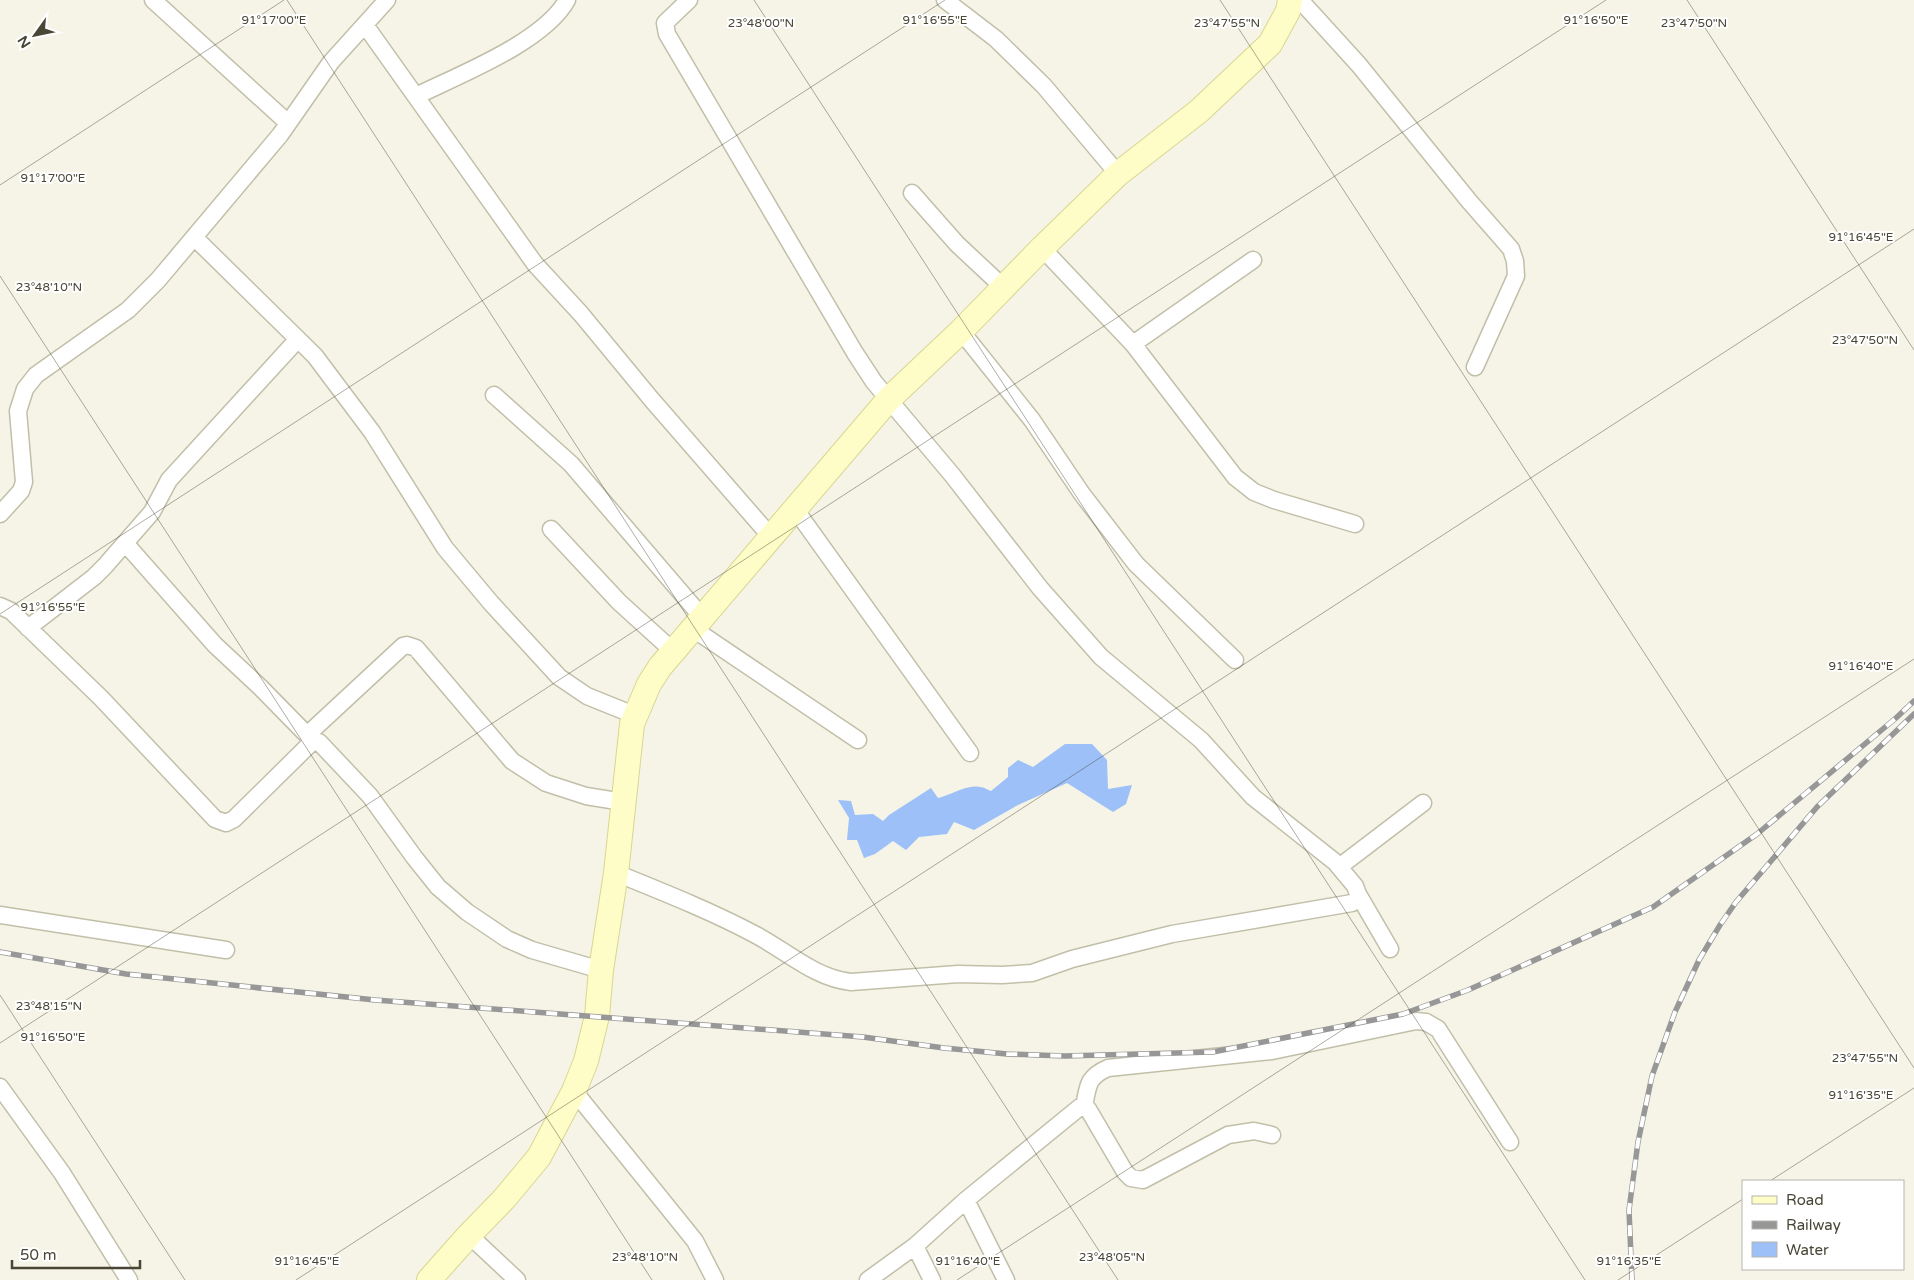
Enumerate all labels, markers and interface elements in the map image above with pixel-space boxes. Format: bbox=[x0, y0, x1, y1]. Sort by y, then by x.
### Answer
north arrow bbox=[10, 10, 60, 60]
text: 91°17'00"E bbox=[241, 13, 307, 27]
text: 91°16'55"E bbox=[902, 13, 968, 27]
text: 91°16'50"E bbox=[1563, 13, 1629, 27]
text: 23°48'00"N bbox=[728, 16, 794, 30]
text: 23°47'55"N bbox=[1194, 16, 1260, 30]
text: 23°47'50"N bbox=[1661, 16, 1727, 30]
text: N bbox=[14, 32, 35, 51]
text: 91°17'00"E bbox=[20, 171, 86, 185]
text: 91°16'45"E bbox=[1828, 230, 1894, 244]
text: 23°48'10"N bbox=[16, 280, 82, 294]
text: 23°47'50"N bbox=[1832, 333, 1898, 347]
text: 91°16'55"E bbox=[20, 600, 86, 614]
text: 91°16'40"E bbox=[1828, 659, 1894, 673]
text: 23°48'15"N bbox=[16, 999, 82, 1013]
text: 91°16'50"E bbox=[20, 1030, 86, 1044]
text: 23°47'55"N bbox=[1832, 1051, 1898, 1065]
text: 91°16'35"E bbox=[1828, 1088, 1894, 1102]
legend bbox=[1742, 1180, 1904, 1270]
text: Road bbox=[1786, 1191, 1824, 1209]
text: Railway bbox=[1786, 1216, 1841, 1234]
scale bar bbox=[12, 1238, 140, 1270]
text: Water bbox=[1786, 1241, 1829, 1259]
text: 50 m bbox=[20, 1246, 57, 1264]
text: 23°48'10"N bbox=[612, 1250, 678, 1264]
text: 23°48'05"N bbox=[1079, 1250, 1145, 1264]
text: 91°16'45"E bbox=[274, 1254, 340, 1268]
text: 91°16'40"E bbox=[935, 1254, 1001, 1268]
text: 91°16'35"E bbox=[1596, 1254, 1662, 1268]

